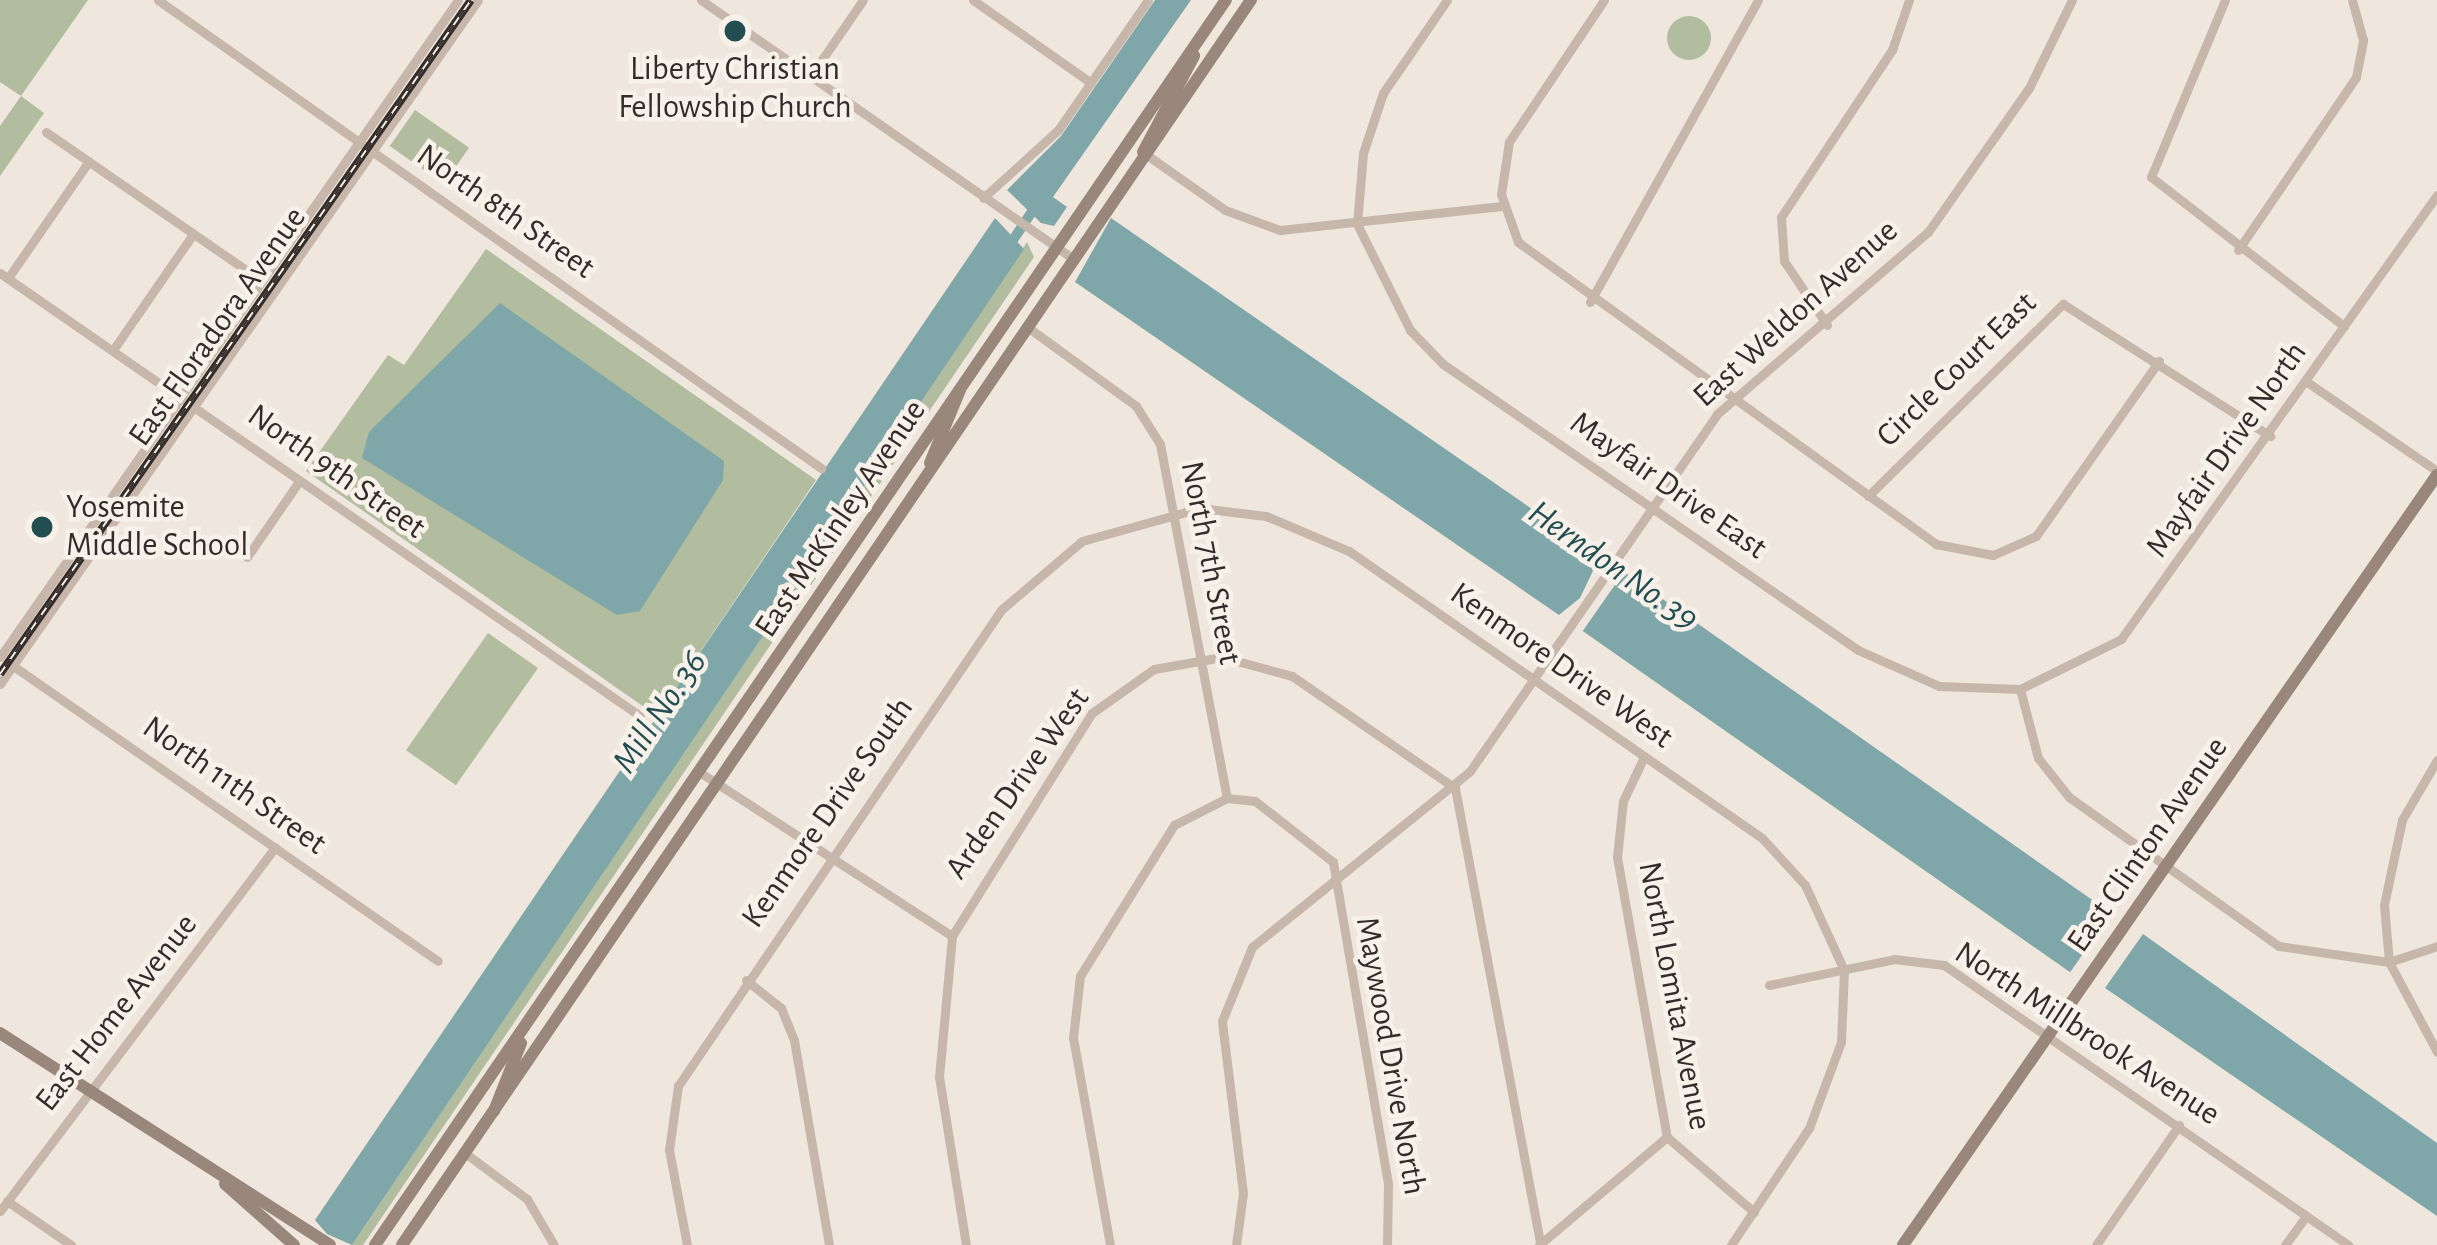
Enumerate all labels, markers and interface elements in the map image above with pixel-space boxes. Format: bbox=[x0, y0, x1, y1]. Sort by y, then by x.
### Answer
marker: Liberty Christian Fellowship Church bbox=[722, 18, 748, 44]
place label: Liberty Christian Fellowship Church bbox=[618, 50, 852, 128]
street label: North 8th Street bbox=[408, 136, 602, 288]
street label: East Floradora Avenue bbox=[121, 200, 315, 454]
street label: East Weldon Avenue bbox=[1686, 212, 1906, 416]
street label: Circle Court East bbox=[1869, 284, 2045, 456]
street label: Mayfair Drive North bbox=[2138, 335, 2316, 565]
street label: East McKinley Avenue bbox=[747, 393, 935, 645]
street label: North 9th Street bbox=[240, 396, 432, 548]
street label: Mayfair Drive East bbox=[1562, 404, 1774, 568]
street label: North 7th Street bbox=[1171, 458, 1249, 668]
place label: Yosemite Middle School bbox=[66, 488, 248, 566]
water label: Herndon No. 39 bbox=[1519, 491, 1707, 641]
marker: Yosemite Middle School bbox=[29, 514, 55, 540]
street label: Kenmore Drive West bbox=[1442, 574, 1680, 758]
water label: Mill No. 36 bbox=[603, 642, 717, 782]
street label: Arden Drive West bbox=[937, 681, 1099, 887]
street label: Kenmore Drive South bbox=[734, 690, 922, 936]
street label: North 11th Street bbox=[135, 708, 333, 864]
street label: East Clinton Avenue bbox=[2059, 730, 2237, 960]
street label: North Lomita Avenue bbox=[1629, 858, 1719, 1134]
street label: East Home Avenue bbox=[28, 906, 206, 1120]
street label: Maywood Drive North bbox=[1346, 914, 1434, 1198]
street label: North Millbrook Avenue bbox=[1947, 933, 2227, 1135]

